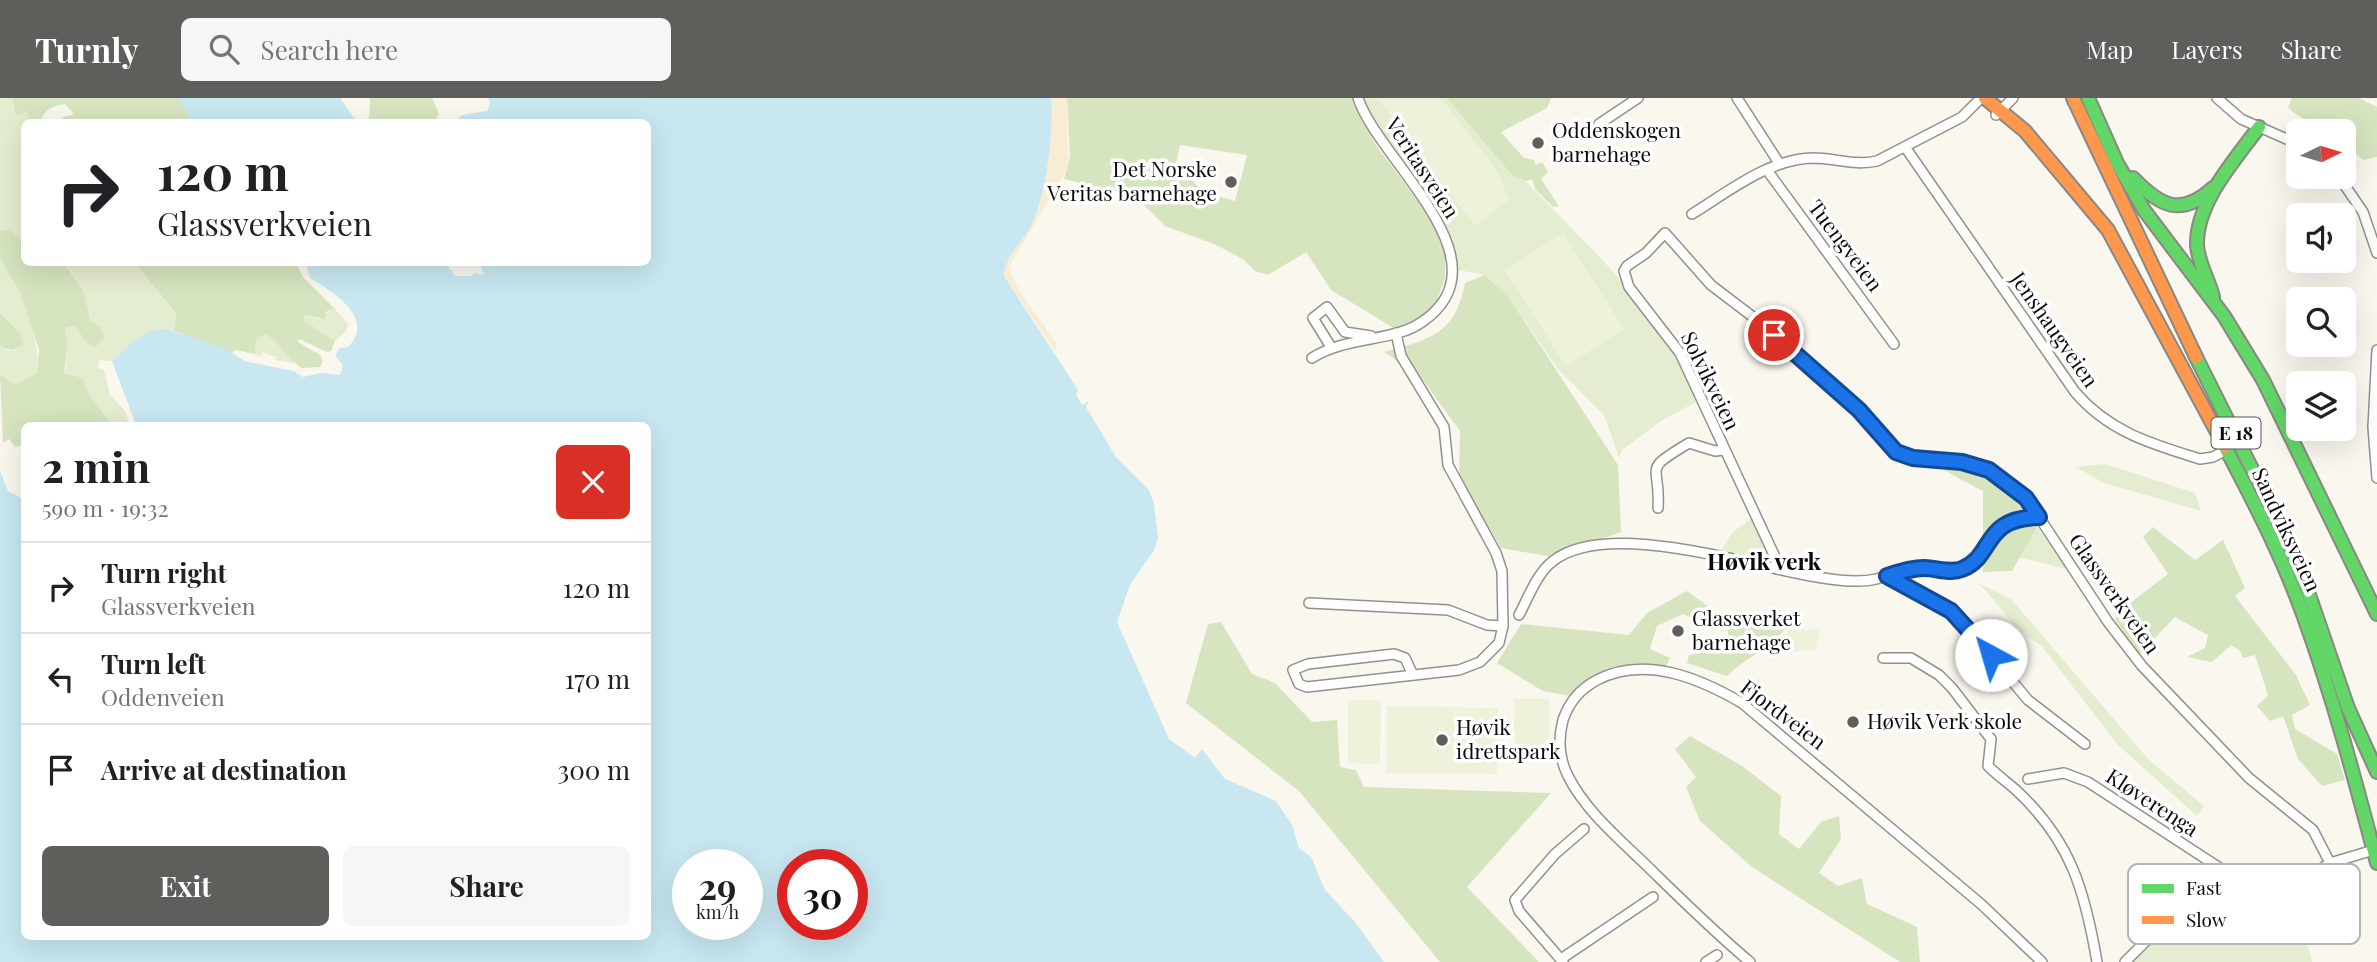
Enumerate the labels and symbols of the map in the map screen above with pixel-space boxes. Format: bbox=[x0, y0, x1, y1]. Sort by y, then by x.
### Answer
street label: Veritasveien bbox=[1380, 110, 1467, 223]
place label: Oddenskogen barnehage bbox=[1552, 115, 1681, 167]
north arrow bbox=[2286, 119, 2356, 189]
marker: Oddenskogen barnehage bbox=[1530, 135, 1546, 151]
place label: Det Norske Veritas barnehage bbox=[1046, 154, 1217, 206]
marker: Det Norske Veritas barnehage bbox=[1223, 174, 1239, 190]
street label: Tuengveien bbox=[1803, 193, 1890, 297]
street label: Jenshaugveien bbox=[2005, 265, 2106, 393]
pin bbox=[1744, 305, 1804, 365]
street label: Solvikveien bbox=[1676, 326, 1748, 435]
road number: E 18 bbox=[2212, 418, 2260, 448]
street label: Sandviksveien bbox=[2247, 463, 2329, 596]
street label: Glassverkveien bbox=[2064, 527, 2168, 659]
district label: Høvik verk bbox=[1707, 545, 1822, 576]
place label: Glassverket barnehage bbox=[1692, 603, 1801, 655]
position arrow bbox=[1954, 618, 2028, 692]
marker: Glassverket barnehage bbox=[1670, 623, 1686, 639]
street label: Fjordveien bbox=[1736, 672, 1833, 755]
place label: Høvik Verk skole bbox=[1867, 706, 2022, 734]
place label: Høvik idrettspark bbox=[1456, 712, 1561, 764]
marker: Høvik Verk skole bbox=[1845, 714, 1861, 730]
marker: Høvik idrettspark bbox=[1434, 732, 1450, 748]
street label: Kløverenga bbox=[2101, 761, 2205, 842]
speed limit sign: 30 bbox=[777, 849, 868, 940]
legend bbox=[2128, 864, 2360, 944]
text: Fast bbox=[2186, 874, 2222, 900]
text: Slow bbox=[2186, 906, 2227, 932]

